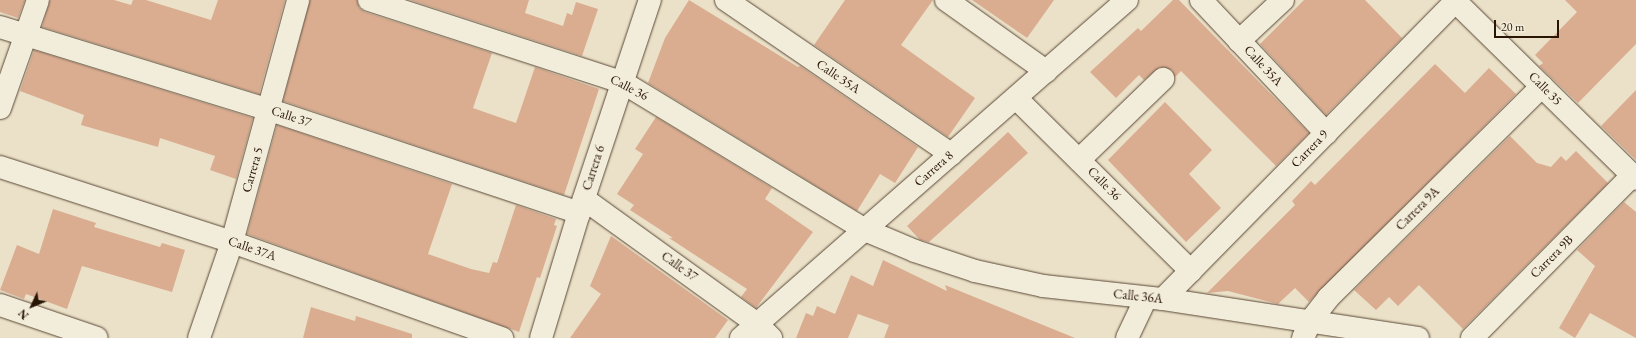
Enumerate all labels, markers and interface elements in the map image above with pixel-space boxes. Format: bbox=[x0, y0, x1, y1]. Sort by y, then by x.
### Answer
scale bar bbox=[1496, 12, 1561, 38]
text: 20 m bbox=[1501, 19, 1524, 35]
street label: Calle 35A bbox=[1240, 42, 1286, 90]
street label: Calle 35A bbox=[813, 57, 863, 97]
street label: Calle 35 bbox=[1525, 69, 1565, 109]
street label: Calle 36 bbox=[607, 72, 651, 104]
street label: Calle 37 bbox=[269, 103, 313, 131]
street label: Carrera 9 bbox=[1288, 127, 1332, 171]
street label: Carrera 6 bbox=[579, 143, 609, 193]
street label: Carrera 5 bbox=[239, 145, 267, 195]
street label: Carrera 8 bbox=[911, 148, 957, 190]
street label: Calle 36 bbox=[1084, 164, 1124, 204]
street label: Carrera 9A bbox=[1393, 184, 1443, 234]
street label: Carrera 9B bbox=[1527, 232, 1577, 282]
street label: Calle 37A bbox=[226, 234, 278, 264]
street label: Calle 37 bbox=[658, 249, 700, 285]
north arrow bbox=[12, 286, 52, 326]
street label: Calle 36A bbox=[1112, 287, 1164, 307]
text: N bbox=[15, 306, 31, 322]

